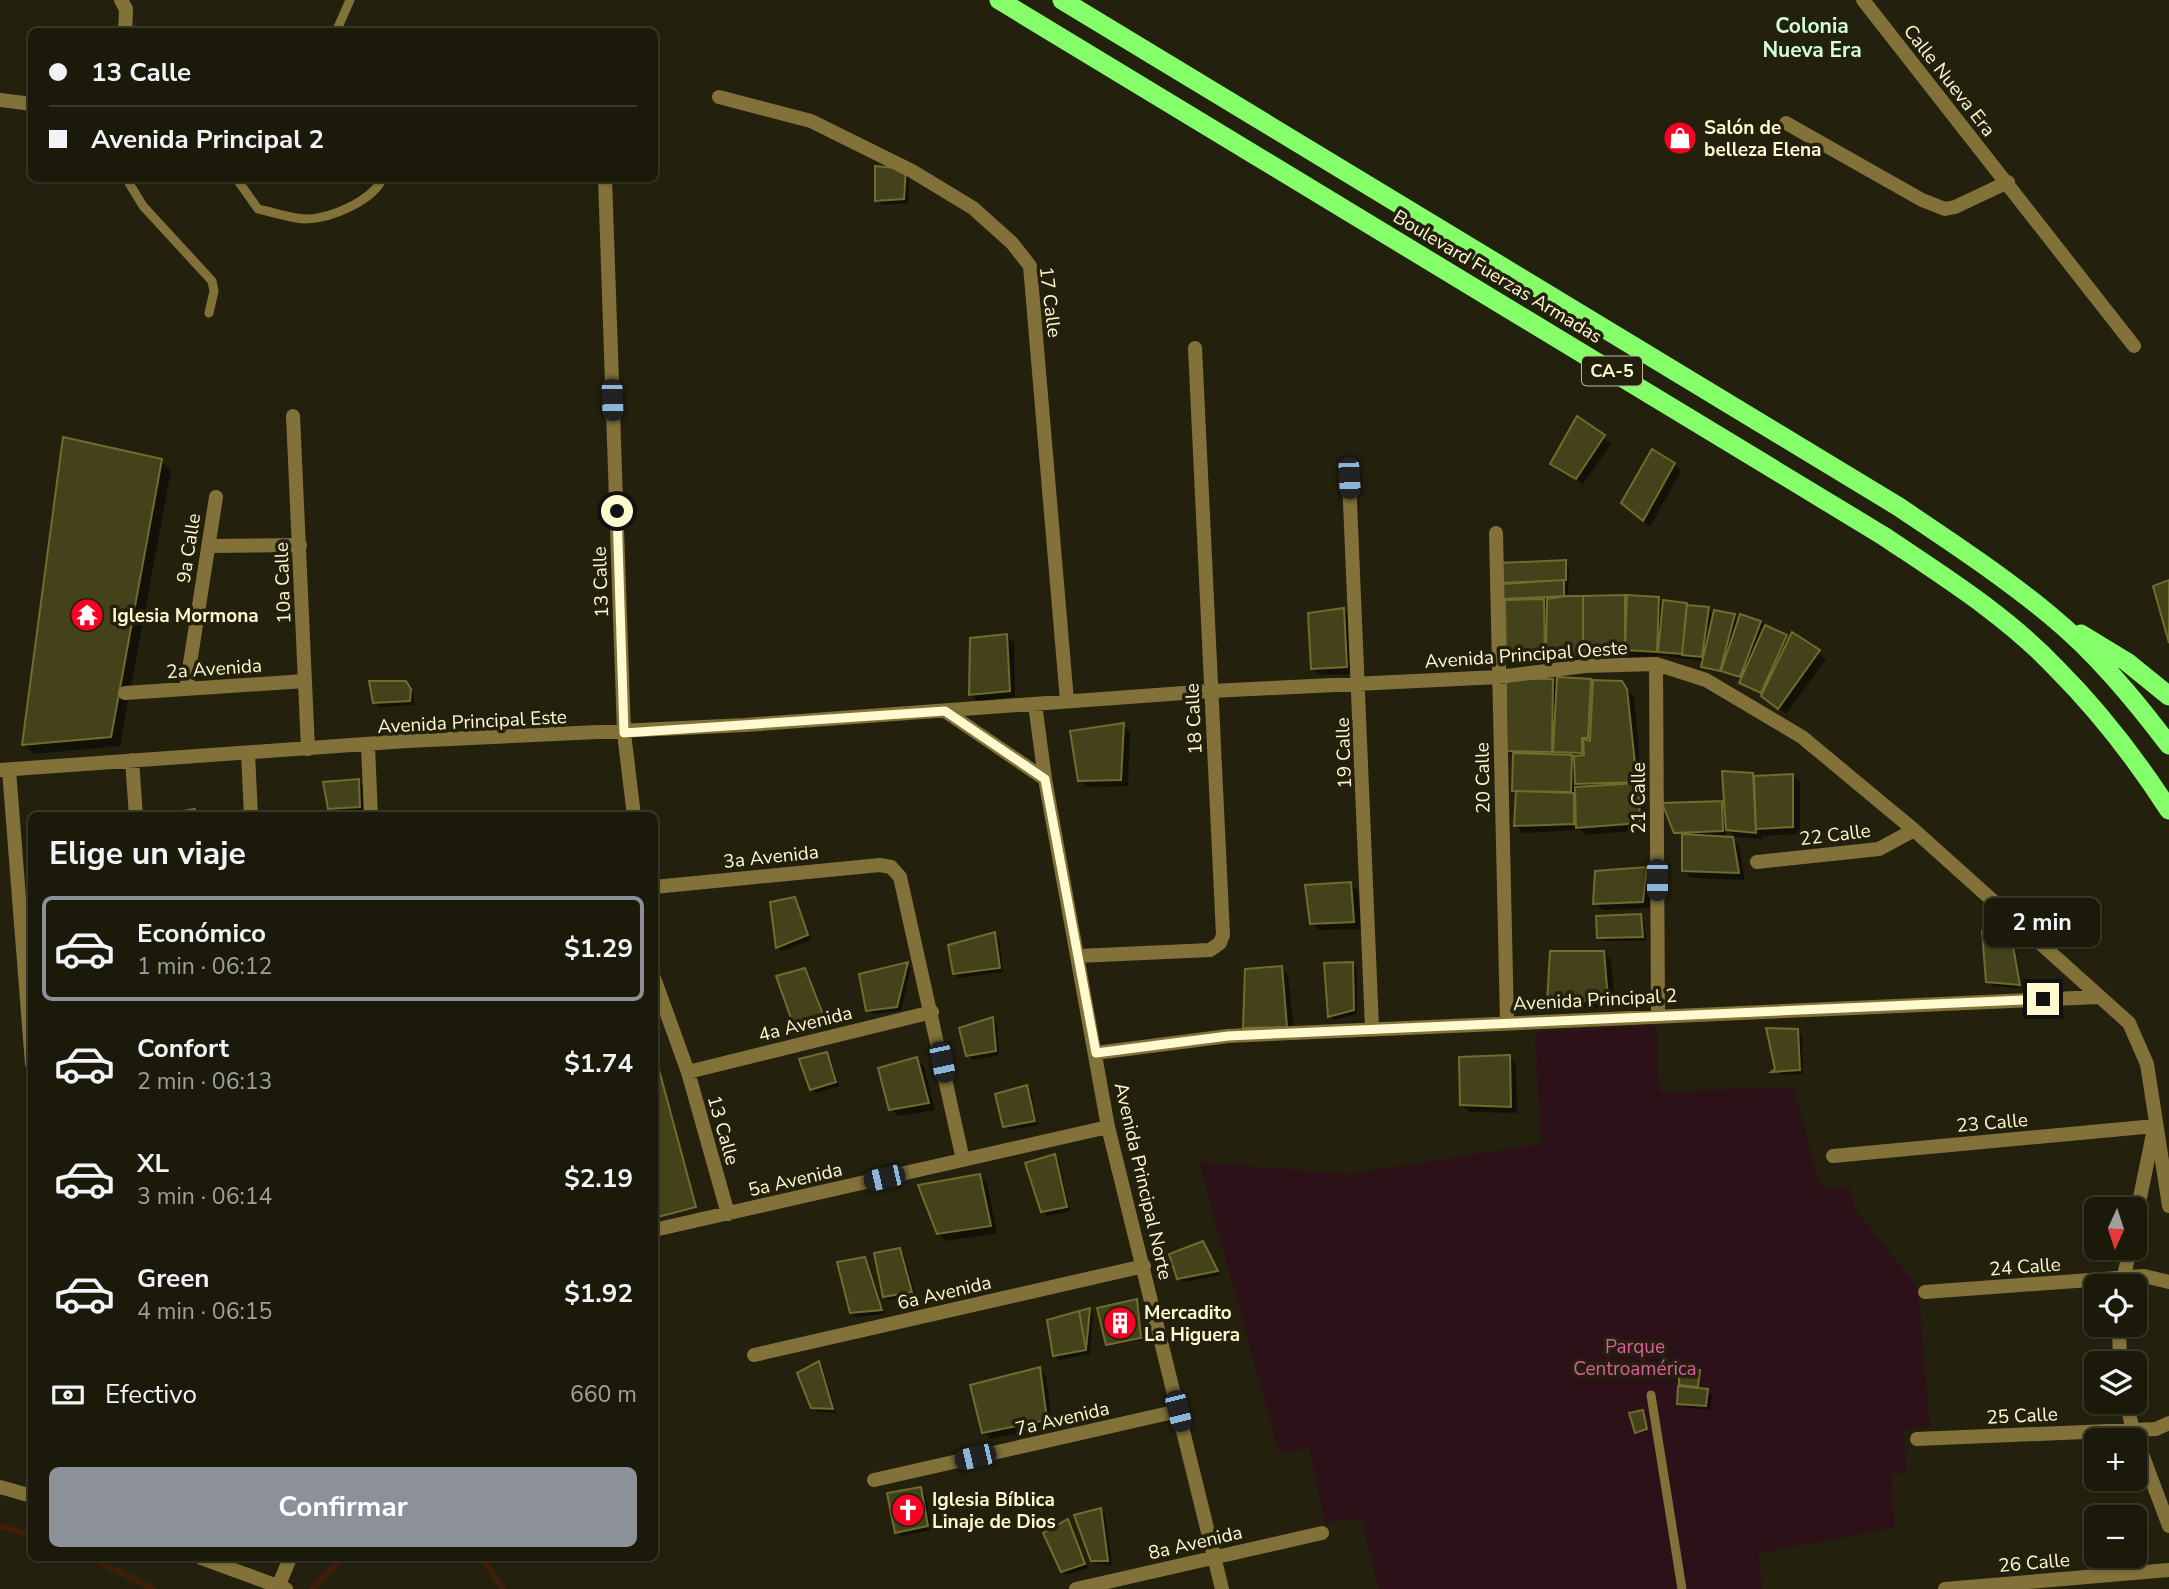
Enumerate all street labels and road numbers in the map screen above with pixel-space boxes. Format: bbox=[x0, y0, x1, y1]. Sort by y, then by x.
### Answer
street label: Calle Nueva Era bbox=[1897, 19, 2001, 142]
street label: Boulevard Fuerzas Armadas bbox=[1388, 204, 1607, 350]
street label: 17 Calle bbox=[1033, 265, 1067, 339]
road number: CA-5 bbox=[1582, 356, 1642, 386]
street label: 9a Calle bbox=[171, 511, 207, 585]
street label: 10a Calle bbox=[269, 542, 297, 624]
street label: 13 Calle bbox=[587, 546, 615, 618]
street label: Avenida Principal Oeste bbox=[1424, 635, 1628, 675]
street label: 2a Avenida bbox=[165, 653, 263, 685]
street label: 18 Calle bbox=[1179, 683, 1209, 755]
street label: Avenida Principal Este bbox=[377, 704, 567, 740]
street label: 19 Calle bbox=[1330, 717, 1358, 789]
street label: 20 Calle bbox=[1469, 742, 1497, 814]
street label: 21 Calle bbox=[1626, 762, 1652, 834]
street label: 22 Calle bbox=[1798, 818, 1872, 852]
street label: 3a Avenida bbox=[722, 839, 820, 875]
street label: Avenida Principal 2 bbox=[1512, 983, 1678, 1017]
street label: 4a Avenida bbox=[756, 1000, 855, 1048]
street label: Avenida Principal Norte bbox=[1108, 1080, 1178, 1282]
street label: 13 Calle bbox=[701, 1092, 745, 1168]
street label: 23 Calle bbox=[1955, 1107, 2029, 1139]
street label: 5a Avenida bbox=[746, 1157, 845, 1203]
street label: 24 Calle bbox=[1989, 1252, 2062, 1282]
street label: 6a Avenida bbox=[895, 1270, 994, 1316]
street label: 7a Avenida bbox=[1013, 1396, 1112, 1442]
street label: 25 Calle bbox=[1986, 1401, 2058, 1431]
street label: 8a Avenida bbox=[1146, 1520, 1245, 1566]
street label: 26 Calle bbox=[1997, 1547, 2071, 1579]

